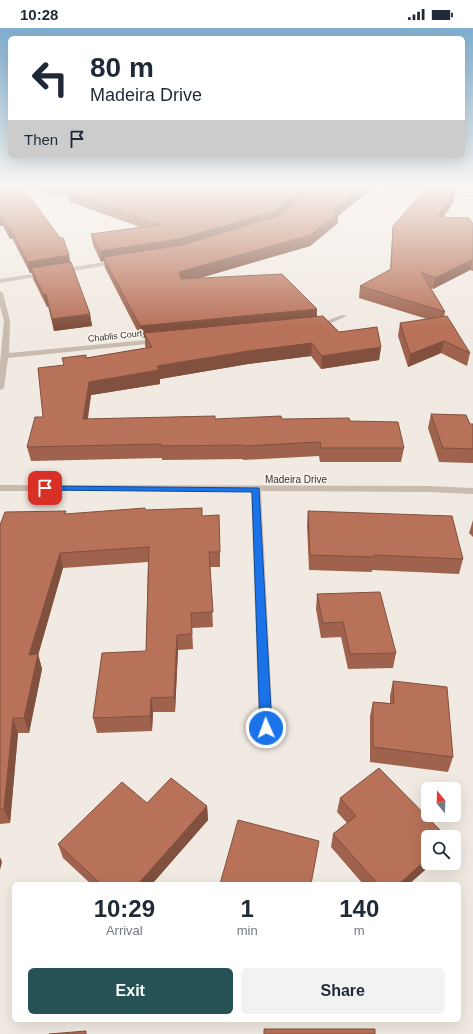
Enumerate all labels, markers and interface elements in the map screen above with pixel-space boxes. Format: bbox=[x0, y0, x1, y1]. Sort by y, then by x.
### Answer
text: 10:28 bbox=[20, 6, 58, 23]
icon: left bbox=[24, 52, 76, 104]
text: 80 m bbox=[90, 52, 154, 83]
text: Madeira Drive bbox=[90, 85, 202, 105]
icon: arrive bbox=[66, 128, 88, 150]
text: Then bbox=[24, 131, 58, 148]
street label: Chablis Court bbox=[87, 328, 143, 344]
pin bbox=[28, 471, 62, 505]
street label: Madeira Drive bbox=[265, 474, 328, 485]
icon: arrive bbox=[34, 477, 56, 499]
position arrow bbox=[245, 707, 287, 749]
north arrow bbox=[421, 782, 461, 822]
map controls bbox=[421, 782, 461, 870]
button: search bbox=[421, 830, 461, 870]
text: 10:29 bbox=[94, 895, 155, 922]
text: 1 bbox=[240, 895, 254, 922]
text: 140 bbox=[339, 895, 379, 922]
text: Arrival bbox=[106, 923, 143, 938]
text: min bbox=[237, 923, 258, 938]
text: m bbox=[354, 923, 365, 938]
button: Exit bbox=[28, 968, 233, 1014]
button: Share bbox=[241, 968, 445, 1014]

